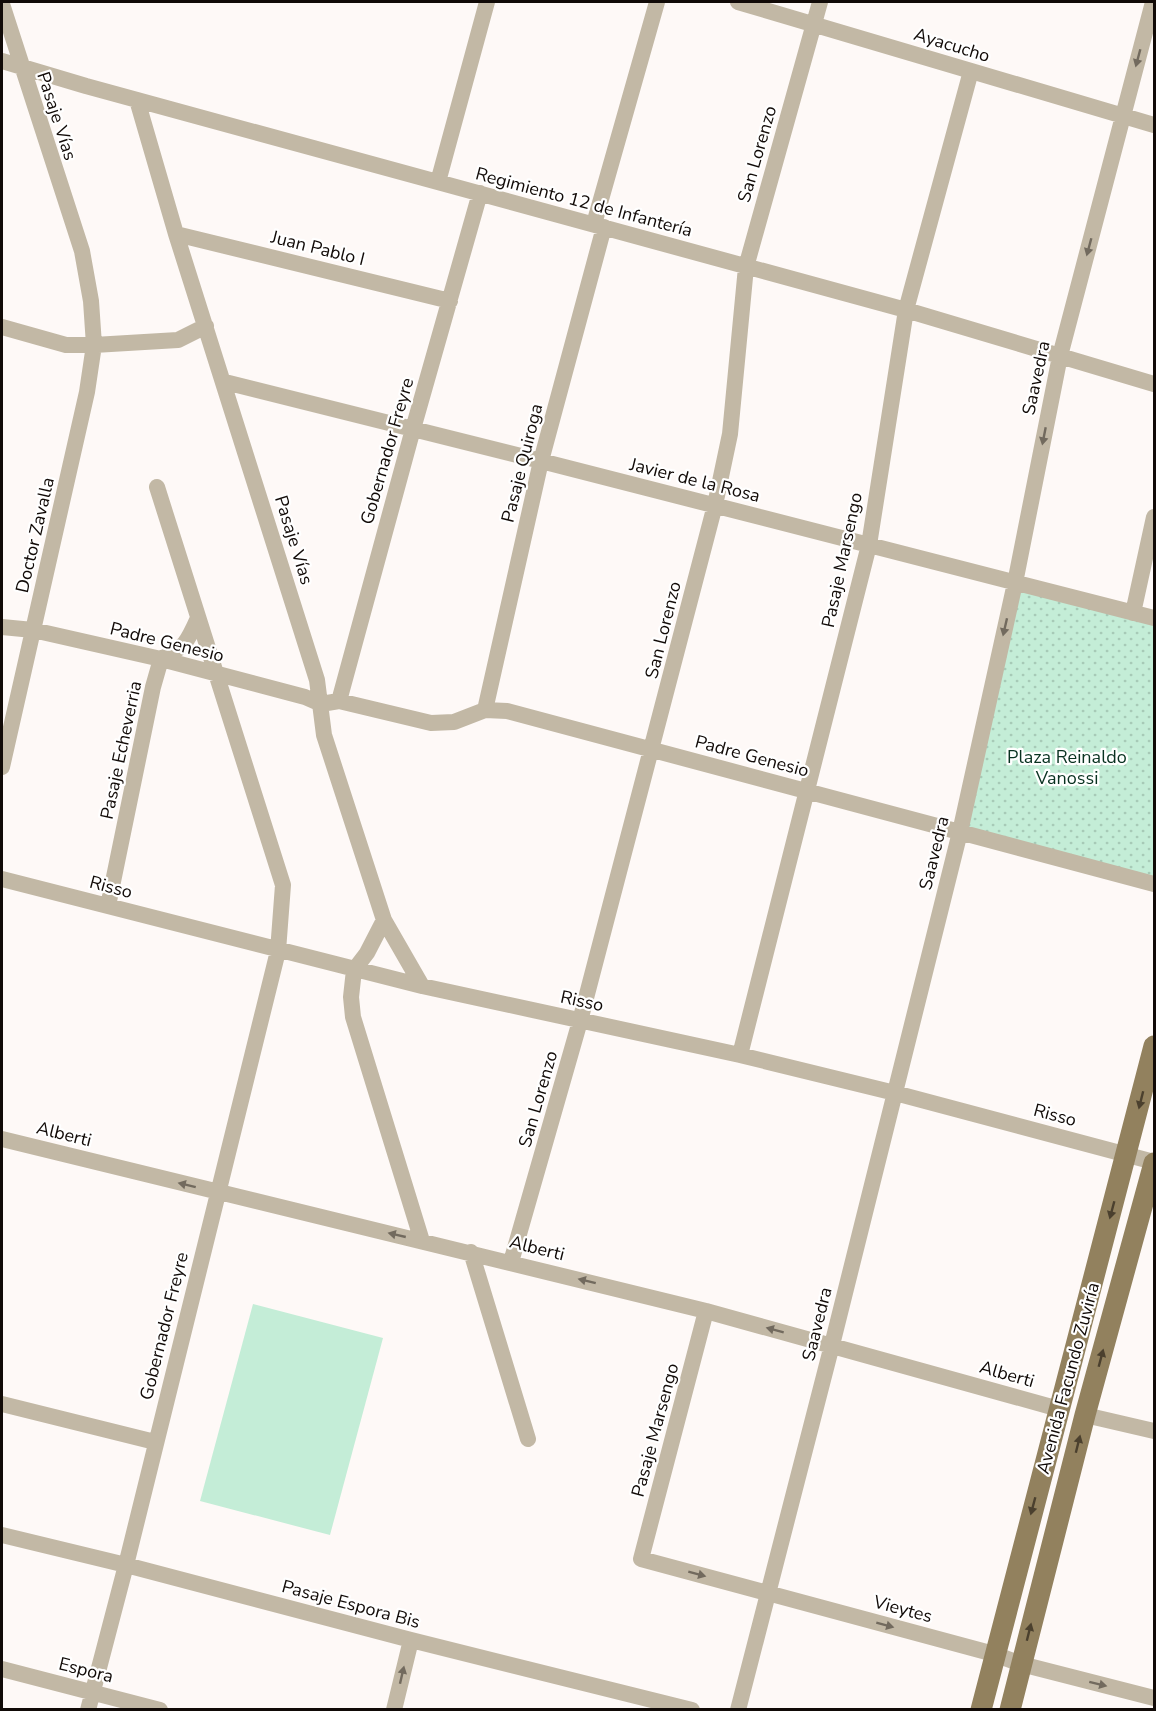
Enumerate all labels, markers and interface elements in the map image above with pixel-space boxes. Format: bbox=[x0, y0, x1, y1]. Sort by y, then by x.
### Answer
street label: Ayacucho bbox=[911, 22, 993, 68]
one-way arrow bbox=[1133, 49, 1143, 67]
street label: Pasaje Vías bbox=[31, 69, 83, 163]
street label: San Lorenzo bbox=[732, 103, 782, 205]
street label: Regimiento 12 de Infantería bbox=[473, 161, 695, 243]
street label: Juan Pablo I bbox=[268, 225, 367, 271]
one-way arrow bbox=[1083, 237, 1093, 256]
street label: Saavedra bbox=[1016, 339, 1056, 417]
street label: Gobernador Freyre bbox=[355, 375, 419, 527]
street label: Pasaje Quiroga bbox=[496, 401, 548, 525]
one-way arrow bbox=[1039, 427, 1048, 446]
street label: Javier de la Rosa bbox=[626, 452, 763, 508]
street label: Doctor Zavalla bbox=[10, 475, 60, 595]
street label: Pasaje Marsengo bbox=[816, 490, 868, 630]
street label: Pasaje Vías bbox=[269, 493, 319, 587]
street label: San Lorenzo bbox=[639, 579, 687, 681]
street label: Padre Genesio bbox=[107, 616, 227, 668]
one-way arrow bbox=[1000, 618, 1010, 637]
street label: Pasaje Echeverria bbox=[95, 679, 147, 821]
street label: Padre Genesio bbox=[692, 729, 812, 783]
park label: Plaza Reinaldo Vanossi bbox=[1007, 745, 1127, 790]
street label: Saavedra bbox=[913, 814, 955, 892]
street label: Risso bbox=[87, 870, 135, 904]
street label: Risso bbox=[558, 985, 606, 1017]
street label: San Lorenzo bbox=[513, 1048, 563, 1150]
one-way arrow bbox=[1135, 1091, 1145, 1109]
street label: Risso bbox=[1031, 1098, 1079, 1132]
street label: Alberti bbox=[34, 1116, 94, 1152]
one-way arrow bbox=[178, 1180, 196, 1190]
one-way arrow bbox=[1107, 1201, 1116, 1219]
one-way arrow bbox=[388, 1229, 406, 1239]
street label: Alberti bbox=[507, 1230, 567, 1266]
street label: Gobernador Freyre bbox=[134, 1250, 194, 1402]
one-way arrow bbox=[577, 1275, 596, 1285]
street label: Avenida Facundo Zuviría bbox=[1031, 1280, 1105, 1476]
street label: Saavedra bbox=[796, 1285, 838, 1363]
one-way arrow bbox=[766, 1324, 785, 1334]
one-way arrow bbox=[1096, 1349, 1106, 1367]
street label: Alberti bbox=[977, 1355, 1037, 1393]
street label: Pasaje Marsengo bbox=[626, 1361, 684, 1499]
one-way arrow bbox=[1073, 1434, 1083, 1453]
one-way arrow bbox=[1028, 1497, 1038, 1516]
one-way arrow bbox=[688, 1570, 706, 1579]
street label: Pasaje Espora Bis bbox=[279, 1574, 423, 1634]
street label: Vieytes bbox=[870, 1589, 935, 1628]
one-way arrow bbox=[877, 1621, 895, 1630]
one-way arrow bbox=[1025, 1623, 1034, 1641]
street label: Espora bbox=[56, 1652, 116, 1688]
one-way arrow bbox=[398, 1666, 408, 1684]
one-way arrow bbox=[1089, 1679, 1107, 1689]

